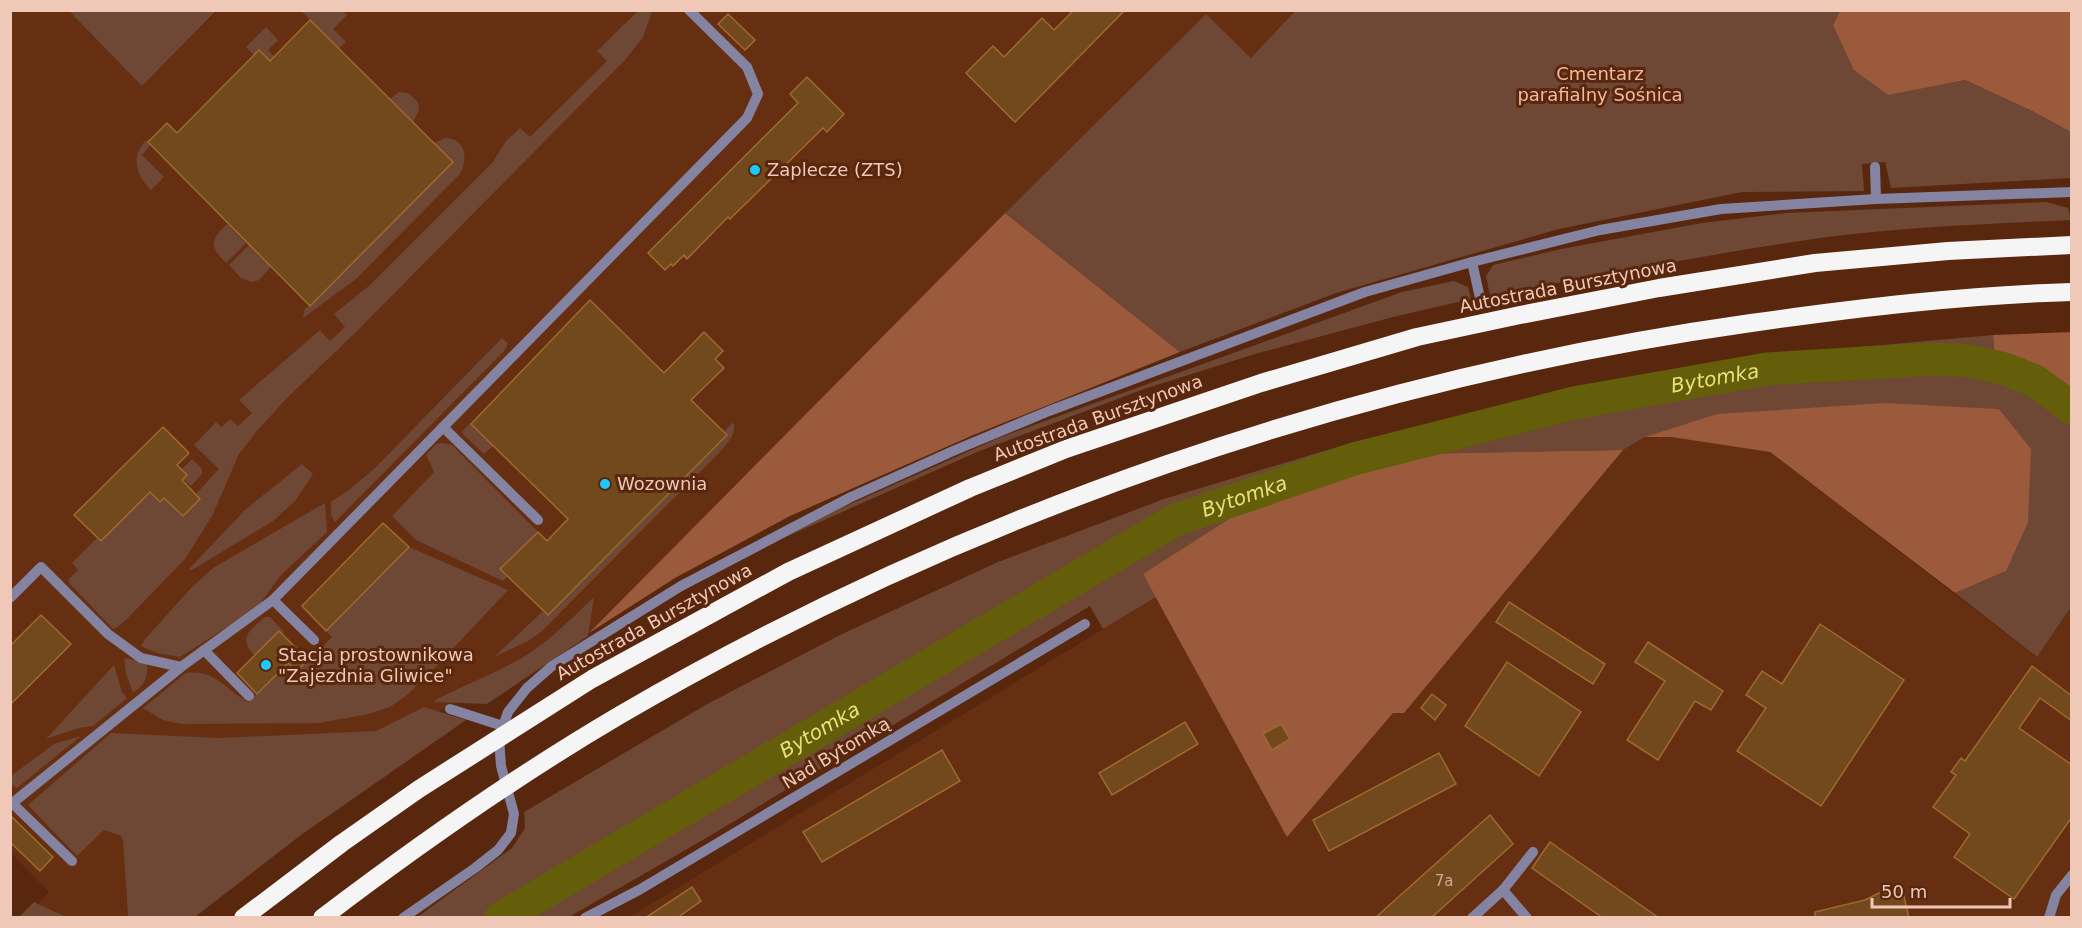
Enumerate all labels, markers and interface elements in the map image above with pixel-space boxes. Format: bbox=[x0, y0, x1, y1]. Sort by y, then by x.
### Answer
park label: Cmentarz parafialny Sośnica bbox=[1517, 63, 1683, 105]
place label: Zaplecze (ZTS) bbox=[767, 159, 903, 180]
marker: Zaplecze (ZTS) bbox=[748, 163, 762, 177]
street label: Autostrada Bursztynowa bbox=[1458, 254, 1678, 317]
water label: Bytomka bbox=[1669, 359, 1761, 398]
street label: Autostrada Bursztynowa bbox=[991, 370, 1205, 465]
water label: Bytomka bbox=[1198, 471, 1290, 522]
place label: Wozownia bbox=[617, 473, 707, 494]
marker: Wozownia bbox=[598, 477, 612, 491]
street label: Autostrada Bursztynowa bbox=[552, 559, 755, 684]
place label: Stacja prostownikowa "Zajezdnia Gliwice" bbox=[278, 644, 474, 686]
marker: Stacja prostownikowa "Zajezdnia Gliwice" bbox=[259, 658, 273, 672]
water label: Bytomka bbox=[775, 697, 864, 763]
street label: Nad Bytomką bbox=[778, 712, 893, 793]
scale bar bbox=[1872, 871, 2010, 909]
house number: 7a bbox=[1435, 872, 1453, 890]
text: 50 m bbox=[1881, 881, 1927, 902]

